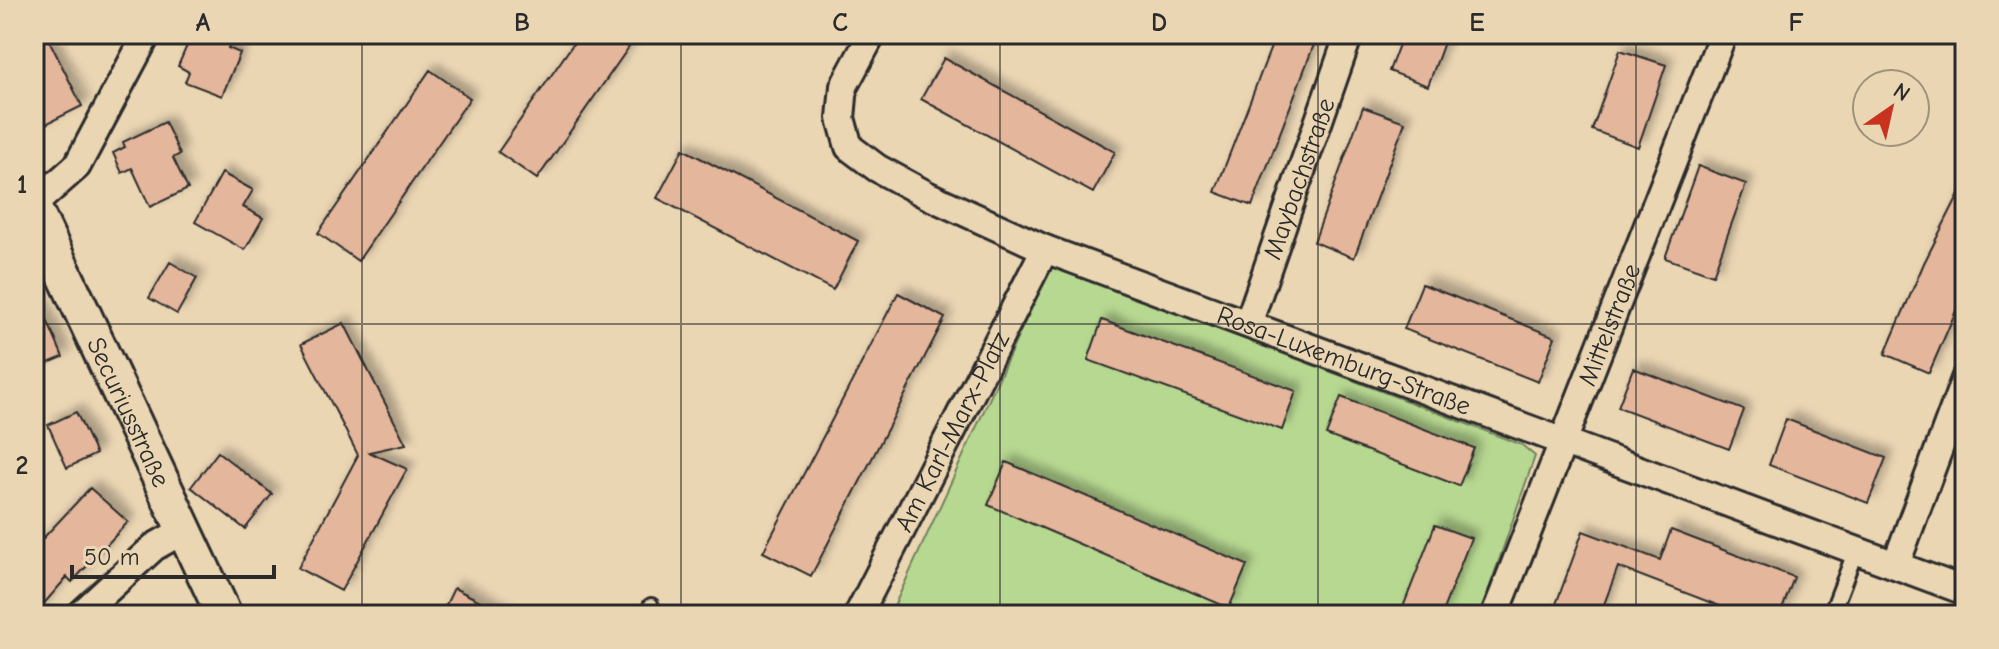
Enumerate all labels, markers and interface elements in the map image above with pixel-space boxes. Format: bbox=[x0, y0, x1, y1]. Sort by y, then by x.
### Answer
text: A bbox=[196, 8, 211, 38]
text: B bbox=[514, 8, 530, 38]
text: C bbox=[832, 8, 848, 38]
text: D bbox=[1151, 8, 1167, 38]
text: E bbox=[1469, 8, 1485, 38]
text: F bbox=[1788, 8, 1804, 38]
north arrow bbox=[1851, 68, 1931, 148]
text: N bbox=[1888, 77, 1915, 107]
street label: Maybachstraße bbox=[1258, 94, 1342, 264]
text: 1 bbox=[17, 170, 27, 200]
street label: Mittelstraße bbox=[1572, 260, 1647, 390]
street label: Rosa-Luxemburg-Straße bbox=[1213, 300, 1475, 422]
street label: Am Karl-Marx-Platz bbox=[889, 327, 1016, 537]
street label: Securiusstraße bbox=[80, 333, 176, 492]
text: 2 bbox=[16, 451, 28, 481]
scale bar bbox=[72, 529, 274, 579]
text: 50 m bbox=[84, 543, 140, 571]

